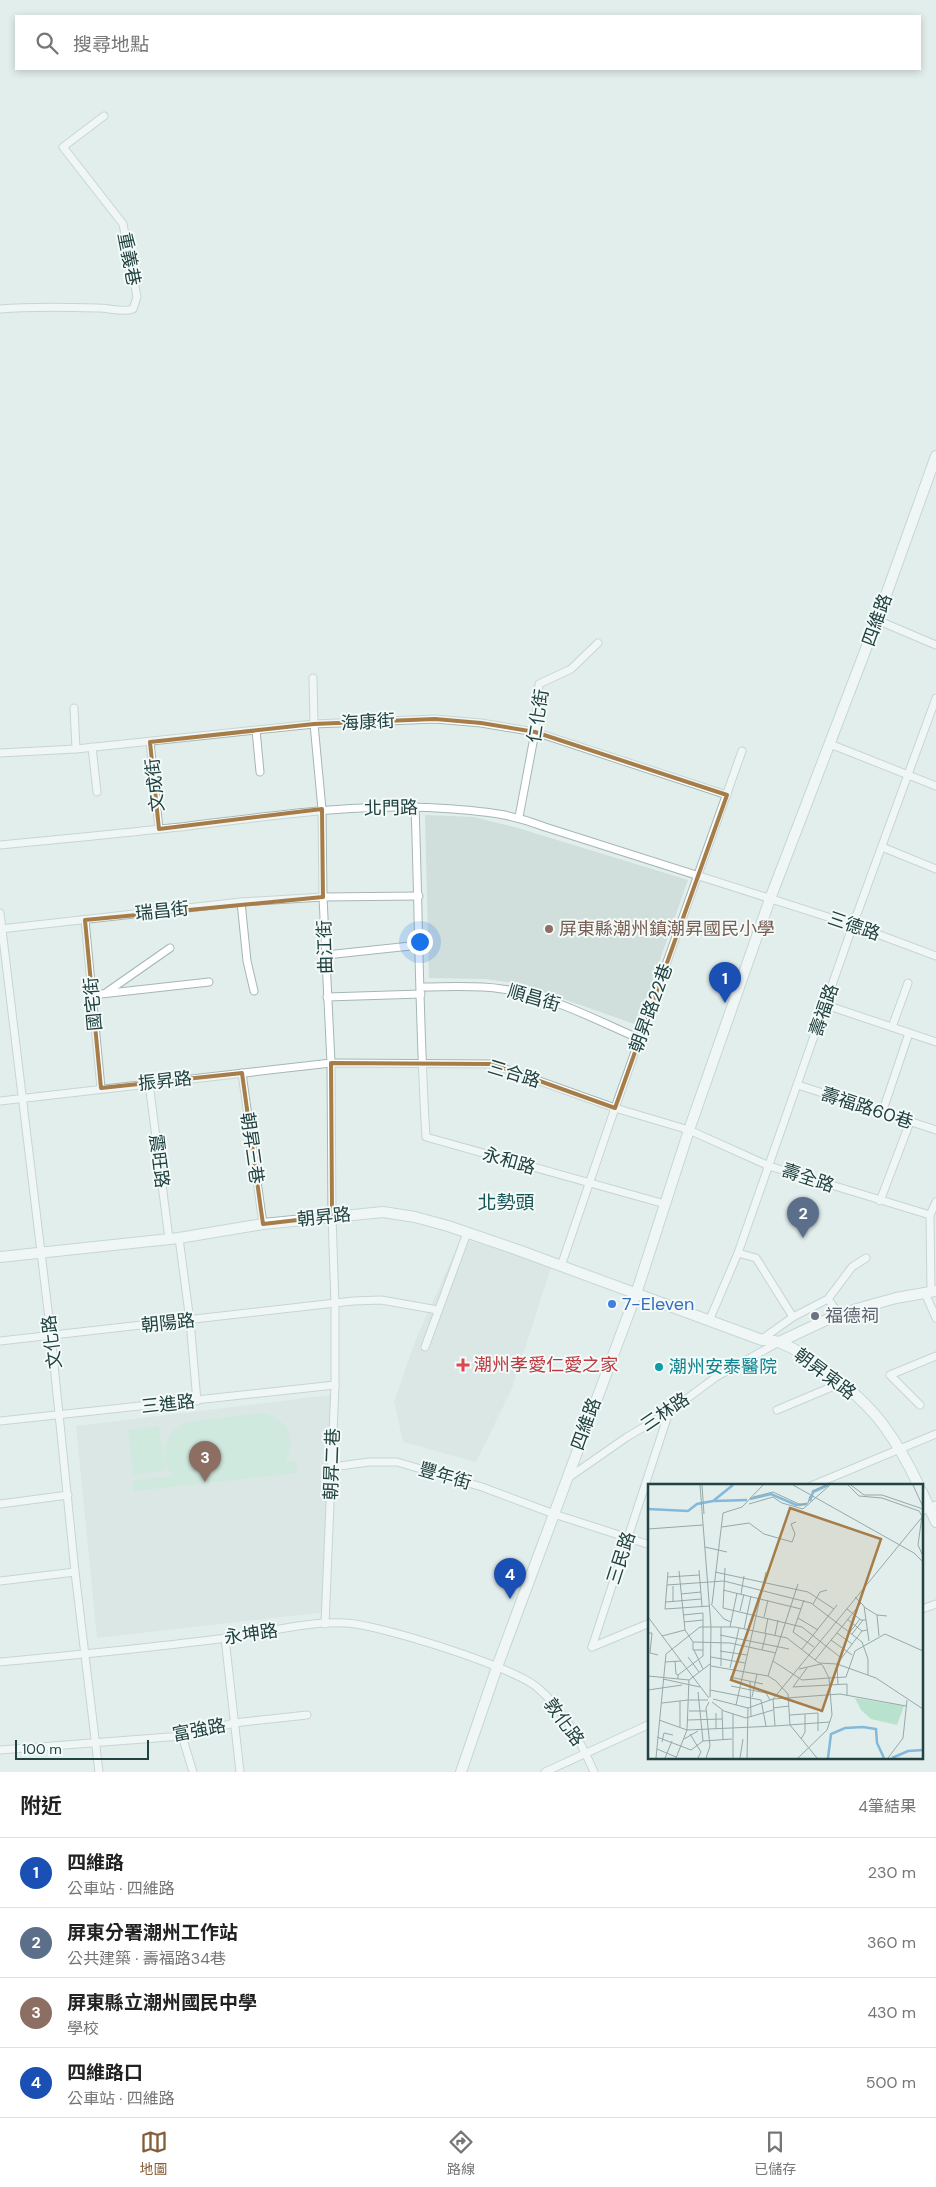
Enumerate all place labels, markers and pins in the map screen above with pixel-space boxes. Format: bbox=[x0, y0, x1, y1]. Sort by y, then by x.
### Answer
place label: 屏東縣潮州鎮潮昇國民小學 bbox=[559, 917, 775, 941]
marker: 屏東縣潮州鎮潮昇國民小學 bbox=[543, 923, 555, 935]
pin: 1 bbox=[709, 962, 741, 1003]
pin: 2 bbox=[787, 1197, 819, 1238]
place label: 7-Eleven bbox=[622, 1292, 694, 1316]
marker: 7-Eleven bbox=[606, 1298, 618, 1310]
place label: 福德祠 bbox=[825, 1304, 879, 1328]
marker: 福德祠 bbox=[809, 1310, 821, 1322]
place label: 潮州孝愛仁愛之家 bbox=[474, 1353, 618, 1377]
place label: 潮州安泰醫院 bbox=[669, 1355, 777, 1379]
marker: 潮州孝愛仁愛之家 bbox=[456, 1358, 470, 1372]
marker: 潮州安泰醫院 bbox=[653, 1361, 665, 1373]
pin: 3 bbox=[189, 1441, 221, 1482]
pin: 4 bbox=[494, 1558, 526, 1599]

